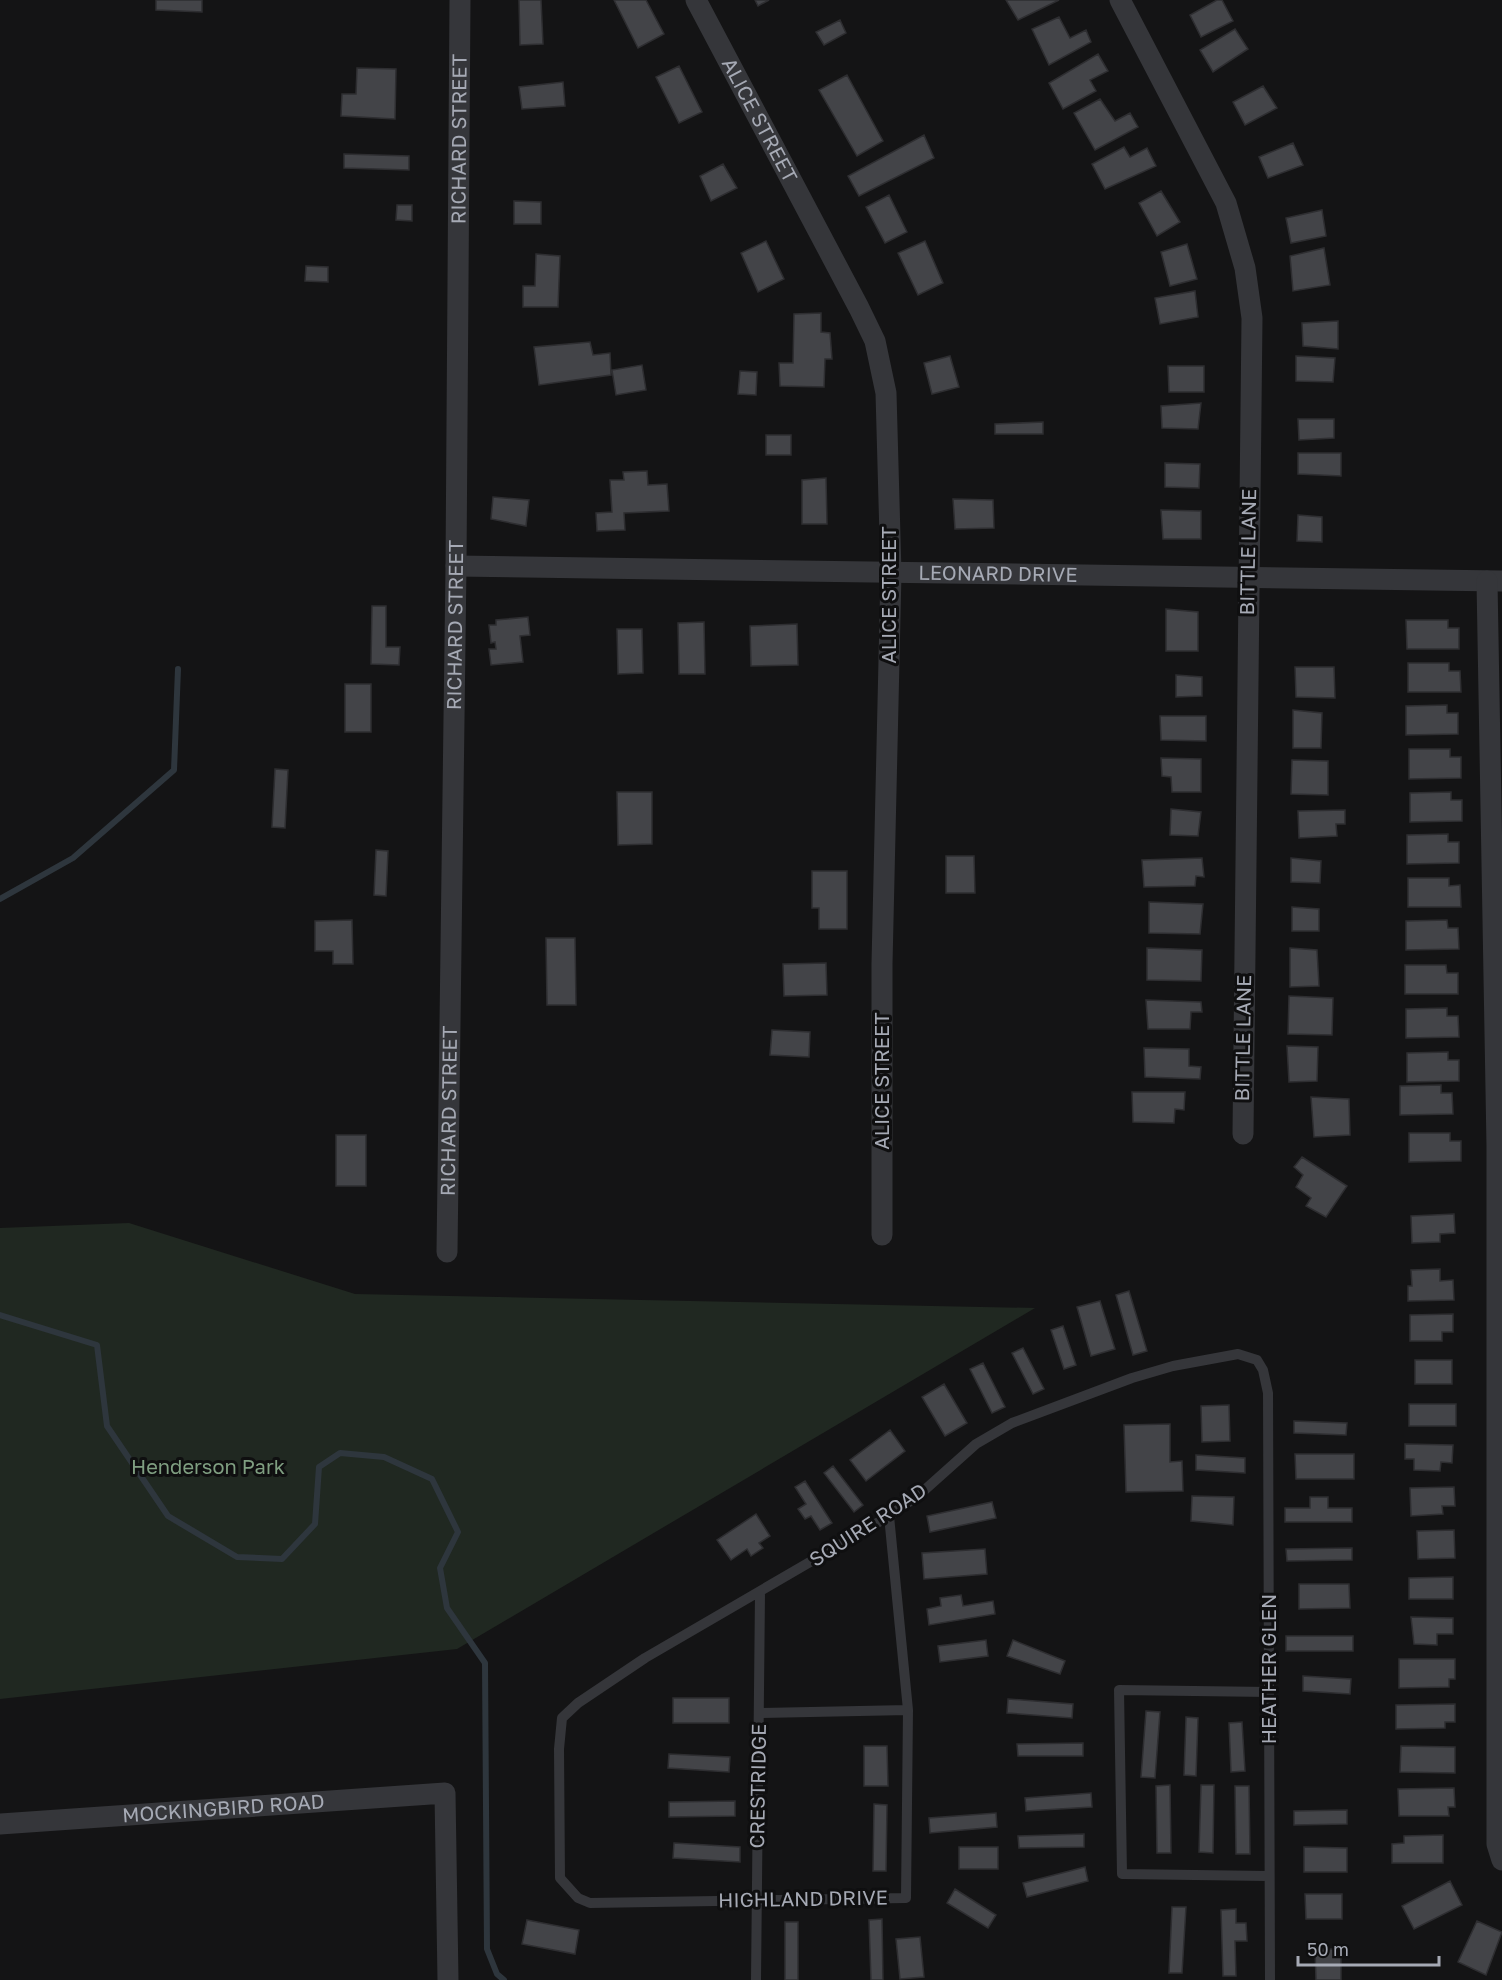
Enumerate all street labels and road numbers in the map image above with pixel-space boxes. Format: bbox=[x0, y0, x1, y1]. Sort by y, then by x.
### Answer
street label: ALICE STREET bbox=[718, 53, 803, 186]
street label: RICHARD STREET bbox=[445, 54, 471, 224]
street label: BITTLE LANE bbox=[1234, 488, 1260, 616]
street label: ALICE STREET bbox=[876, 526, 900, 664]
street label: RICHARD STREET bbox=[441, 540, 467, 710]
street label: LEONARD DRIVE bbox=[918, 560, 1078, 586]
street label: BITTLE LANE bbox=[1229, 974, 1255, 1102]
street label: ALICE STREET bbox=[869, 1012, 893, 1150]
street label: RICHARD STREET bbox=[435, 1026, 461, 1196]
street label: SQUIRE ROAD bbox=[804, 1477, 930, 1571]
street label: HEATHER GLEN bbox=[1256, 1594, 1280, 1744]
street label: CRESTRIDGE bbox=[744, 1723, 770, 1848]
street label: MOCKINGBIRD ROAD bbox=[121, 1788, 325, 1826]
street label: HIGHLAND DRIVE bbox=[718, 1885, 888, 1911]

